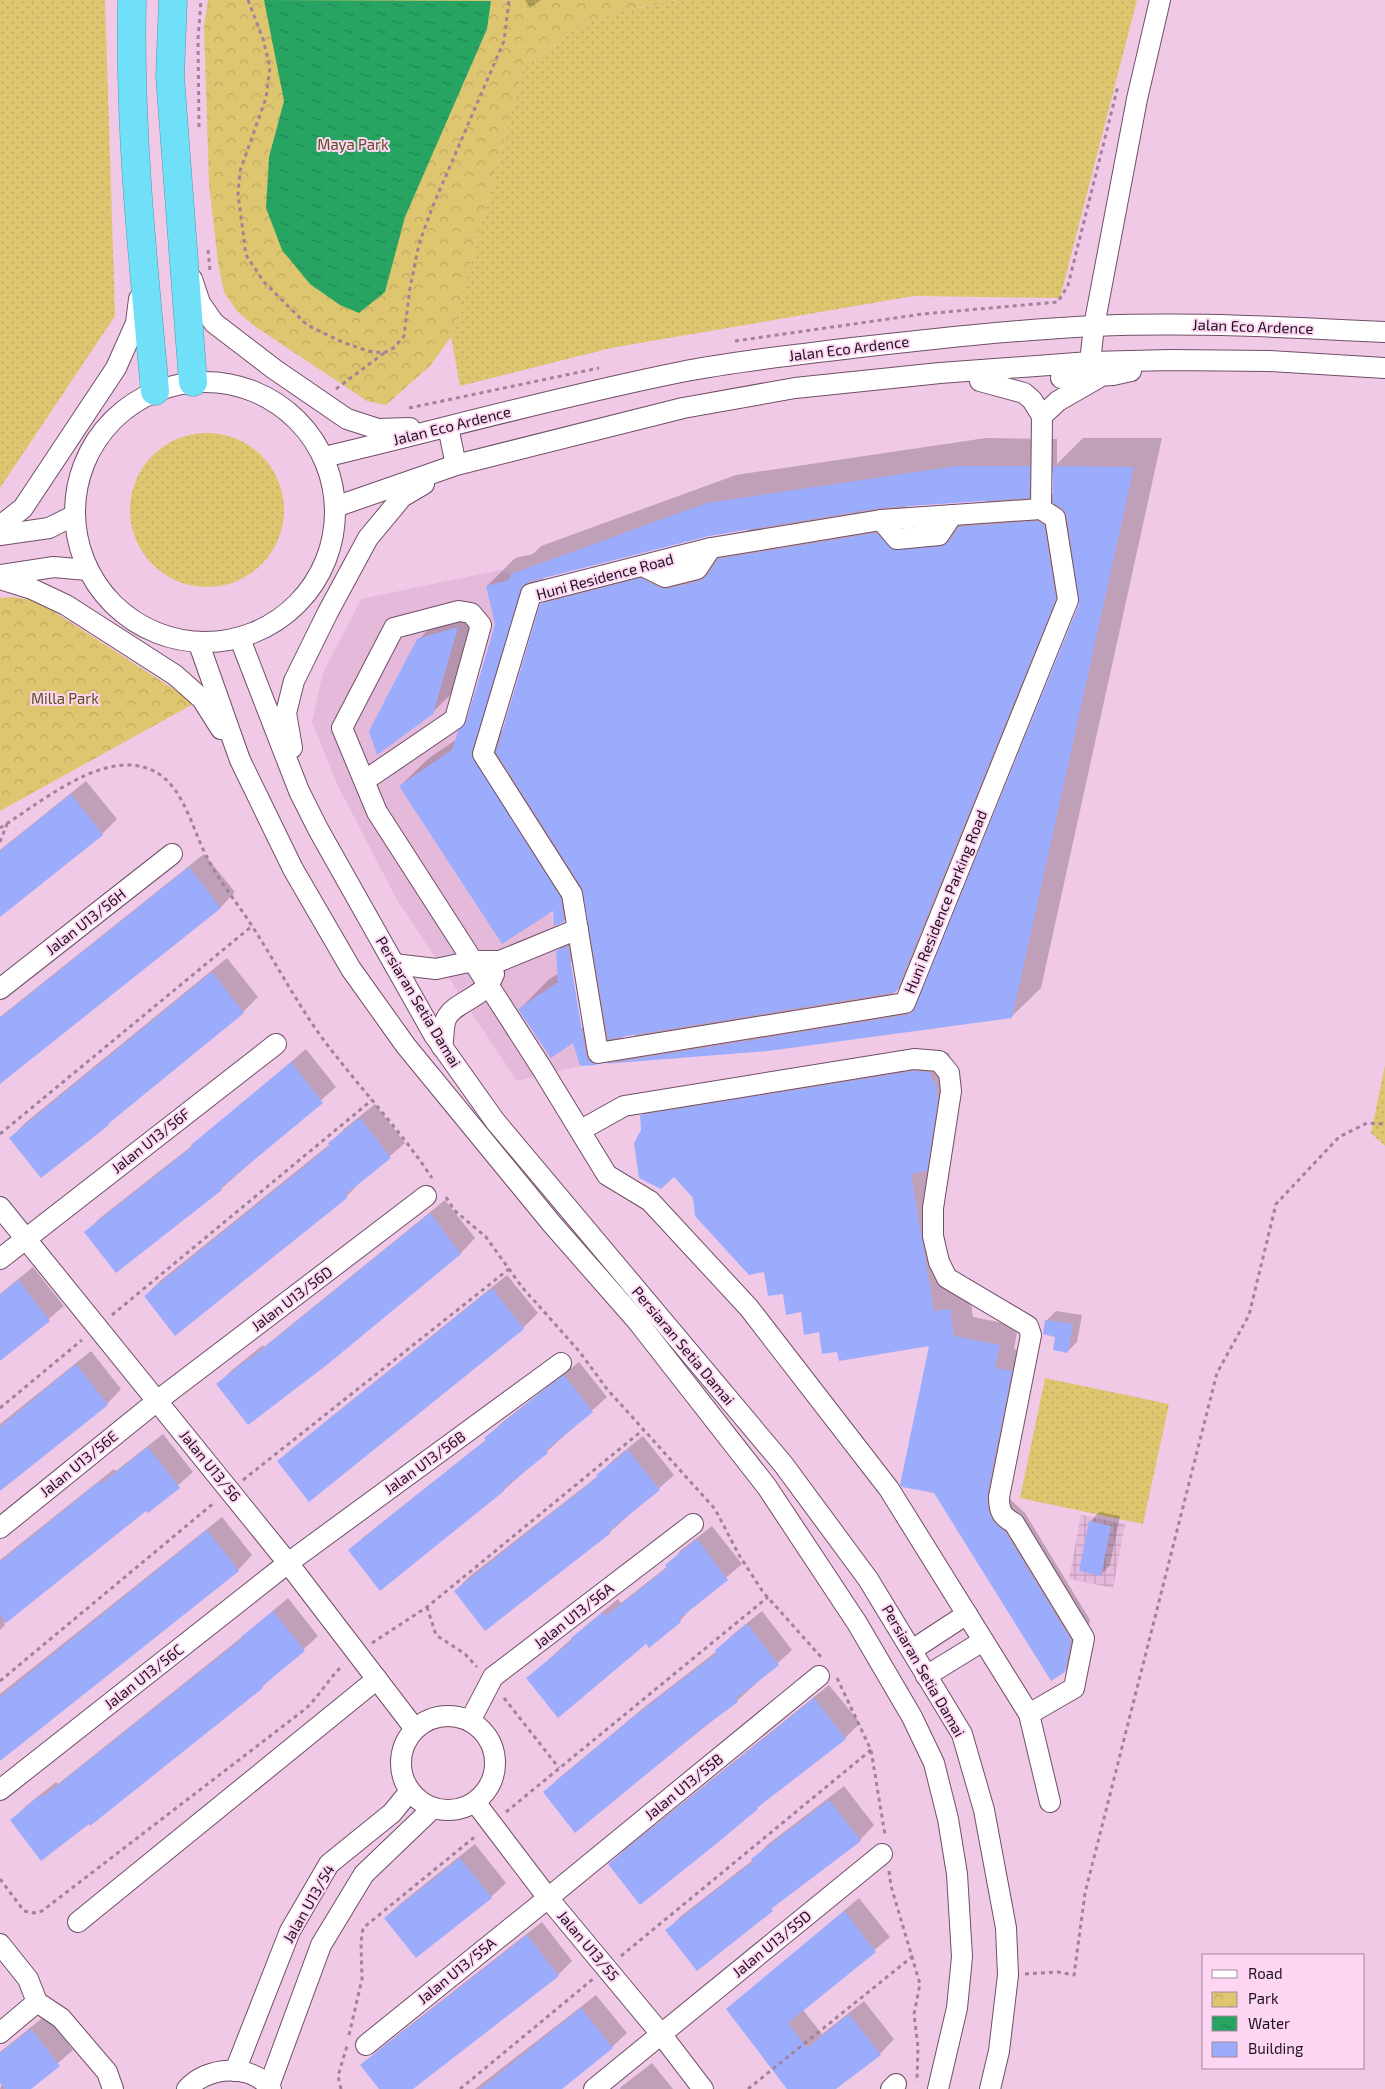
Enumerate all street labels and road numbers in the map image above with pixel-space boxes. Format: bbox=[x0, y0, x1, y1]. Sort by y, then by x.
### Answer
street label: Jalan Eco Ardence bbox=[1192, 315, 1314, 337]
street label: Jalan Eco Ardence bbox=[788, 332, 910, 364]
street label: Jalan Eco Ardence bbox=[391, 402, 513, 448]
street label: Huni Residence Road bbox=[534, 549, 675, 603]
street label: Huni Residence Parking Road bbox=[900, 807, 990, 996]
street label: Jalan U13/56H bbox=[42, 884, 129, 958]
street label: Persiaran Setia Damai bbox=[373, 933, 465, 1070]
street label: Jalan U13/56F bbox=[107, 1104, 193, 1177]
street label: Jalan U13/56D bbox=[247, 1262, 335, 1334]
street label: Persiaran Setia Damai bbox=[629, 1282, 739, 1408]
street label: Jalan U13/56E bbox=[36, 1426, 121, 1500]
street label: Jalan U13/56 bbox=[176, 1426, 245, 1505]
street label: Jalan U13/56B bbox=[380, 1427, 469, 1498]
street label: Jalan U13/56A bbox=[530, 1578, 617, 1652]
street label: Persiaran Setia Damai bbox=[879, 1601, 969, 1740]
street label: Jalan U13/56C bbox=[100, 1640, 187, 1713]
street label: Jalan U13/55B bbox=[641, 1749, 726, 1823]
street label: Jalan U13/54 bbox=[278, 1861, 338, 1946]
street label: Jalan U13/55D bbox=[728, 1906, 814, 1980]
street label: Jalan U13/55 bbox=[554, 1907, 623, 1984]
street label: Jalan U13/55A bbox=[414, 1933, 500, 2007]

